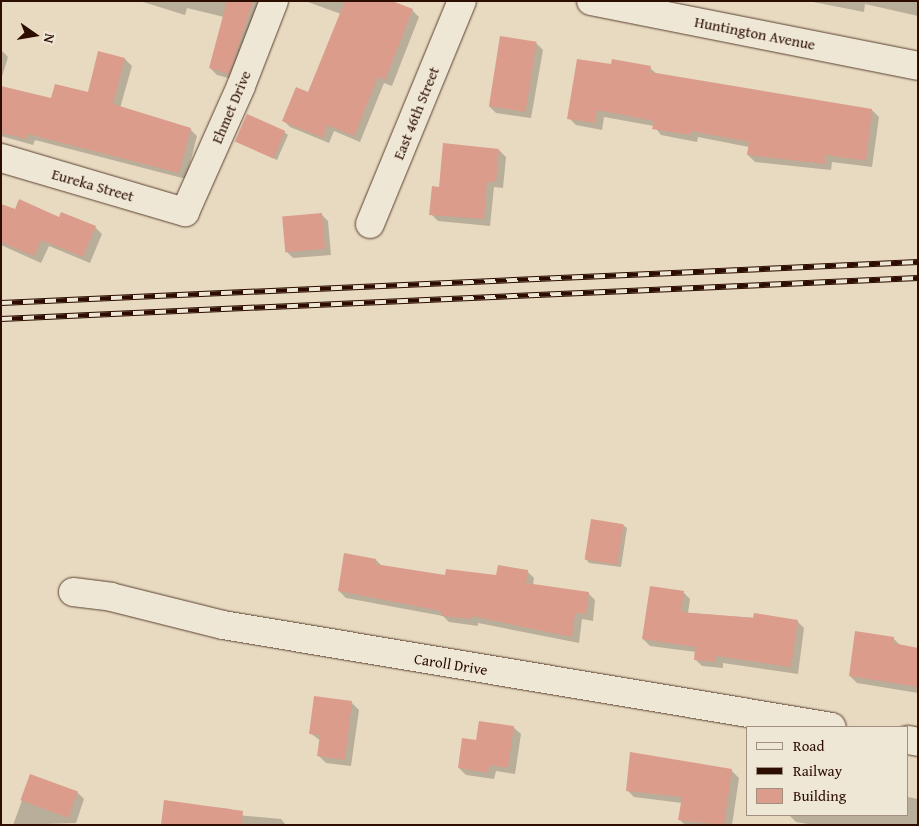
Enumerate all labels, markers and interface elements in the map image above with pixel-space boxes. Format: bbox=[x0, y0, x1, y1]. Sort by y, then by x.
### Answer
north arrow bbox=[10, 10, 60, 60]
street label: Huntington Avenue bbox=[693, 12, 817, 54]
text: N bbox=[39, 32, 60, 45]
street label: East 46th Street bbox=[389, 64, 443, 162]
street label: Ehmet Drive bbox=[208, 68, 254, 146]
street label: Eureka Street bbox=[50, 165, 136, 205]
street label: Caroll Drive bbox=[413, 649, 489, 679]
legend bbox=[746, 726, 909, 816]
text: Road bbox=[793, 735, 824, 756]
text: Railway bbox=[793, 760, 842, 781]
text: Building bbox=[793, 785, 846, 806]

